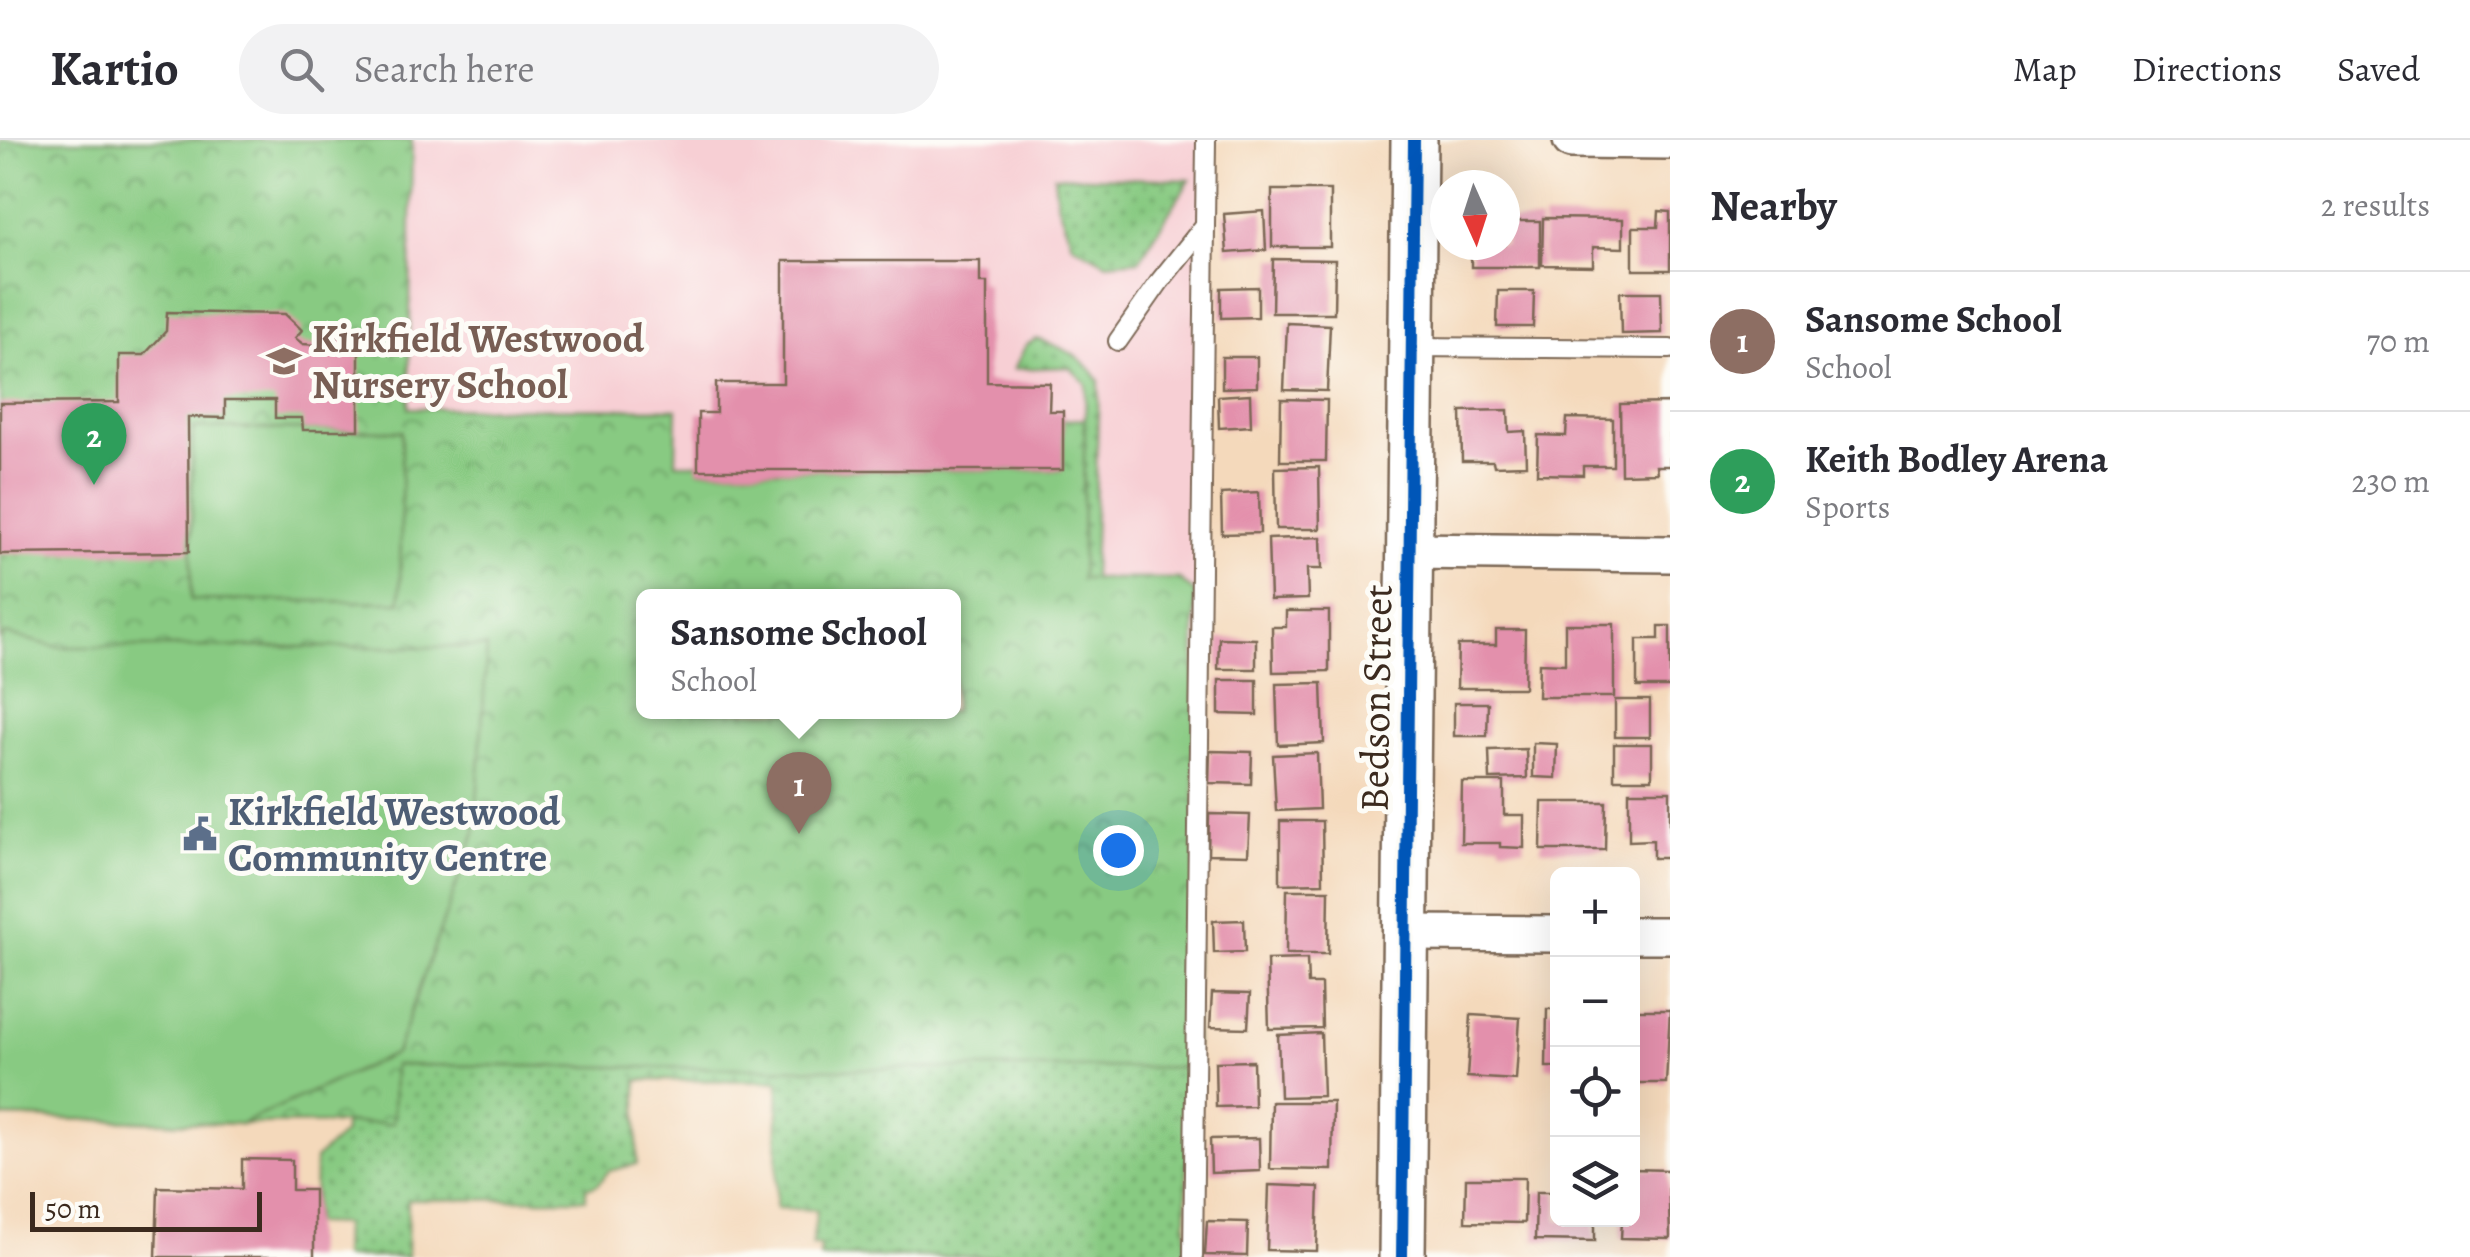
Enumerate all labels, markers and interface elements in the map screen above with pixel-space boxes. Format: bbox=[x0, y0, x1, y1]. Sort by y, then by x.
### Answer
search box bbox=[239, 24, 939, 114]
text: Kartio bbox=[50, 36, 179, 102]
icon: search bbox=[274, 42, 329, 97]
text: Search here bbox=[354, 43, 534, 95]
text: Map bbox=[2013, 45, 2077, 93]
text: Directions bbox=[2132, 45, 2282, 93]
text: Saved bbox=[2337, 45, 2420, 93]
north arrow bbox=[1430, 170, 1520, 260]
text: Nearby bbox=[1710, 177, 1837, 234]
text: 2 results bbox=[2321, 183, 2430, 227]
text: Sansome School bbox=[1805, 293, 2062, 345]
place label: Kirkfield Westwood Nursery School bbox=[312, 311, 645, 412]
text: 1 bbox=[1737, 319, 1748, 363]
text: 70 m bbox=[2367, 319, 2430, 363]
school or university icon: Kirkfield Westwood Nursery School bbox=[265, 342, 303, 380]
text: School bbox=[1805, 345, 1892, 389]
pin: 2 bbox=[62, 402, 126, 485]
text: Keith Bodley Arena bbox=[1805, 433, 2108, 485]
text: 2 bbox=[1735, 459, 1750, 503]
text: 230 m bbox=[2351, 459, 2430, 503]
text: Sports bbox=[1805, 485, 1890, 529]
street label: Bedson Street bbox=[1347, 584, 1405, 812]
popup bbox=[636, 589, 961, 719]
text: Sansome School bbox=[670, 606, 927, 658]
text: School bbox=[670, 658, 757, 702]
pin: 1 bbox=[766, 752, 832, 834]
place label: Kirkfield Westwood Community Centre bbox=[228, 784, 561, 885]
public building icon: Kirkfield Westwood Community Centre bbox=[181, 815, 219, 853]
your location bbox=[1093, 825, 1144, 876]
map controls bbox=[1550, 867, 1640, 1227]
button: + bbox=[1550, 867, 1640, 957]
button: − bbox=[1550, 957, 1640, 1047]
button: locate bbox=[1550, 1047, 1640, 1137]
button: layers bbox=[1550, 1137, 1640, 1227]
scale bar bbox=[30, 1187, 262, 1232]
text: 50 m bbox=[45, 1190, 101, 1228]

